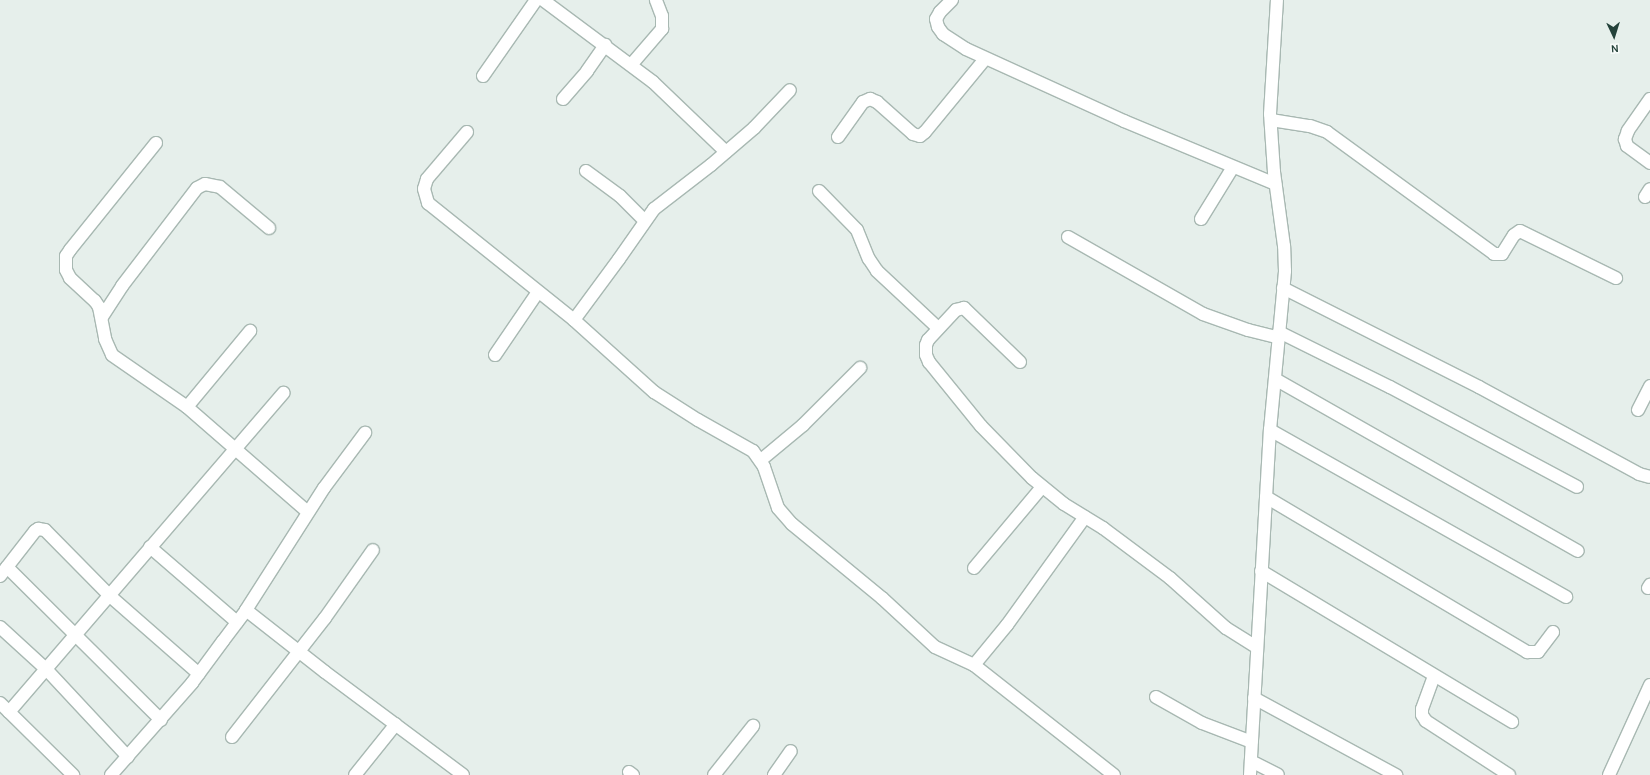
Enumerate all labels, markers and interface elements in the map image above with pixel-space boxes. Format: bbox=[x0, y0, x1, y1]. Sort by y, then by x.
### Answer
north arrow bbox=[1594, 16, 1634, 56]
text: N bbox=[1610, 42, 1619, 55]

